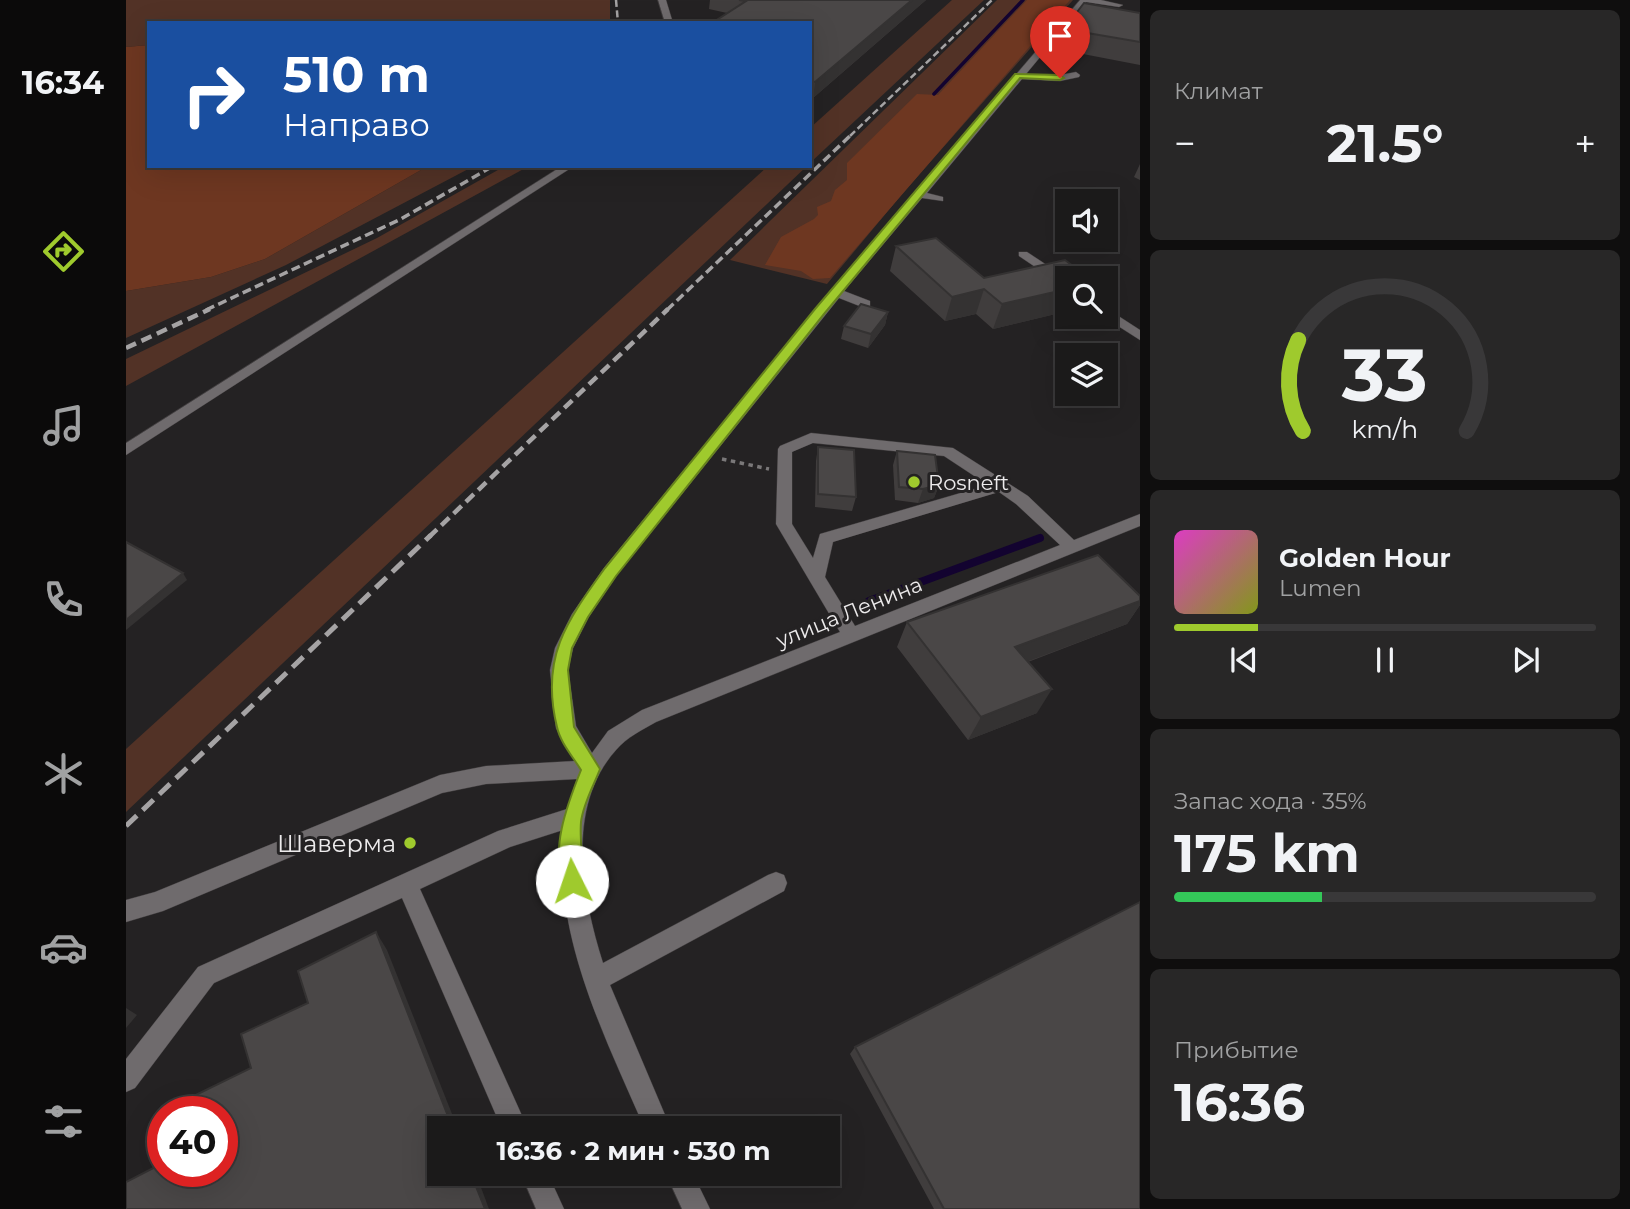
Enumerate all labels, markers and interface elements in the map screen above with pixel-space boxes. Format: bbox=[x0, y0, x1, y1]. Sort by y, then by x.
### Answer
pin bbox=[1030, 6, 1090, 78]
icon: arrive bbox=[1041, 17, 1079, 55]
text: 510 m bbox=[283, 45, 430, 104]
icon: right bbox=[168, 49, 259, 140]
text: 16:34 bbox=[22, 63, 104, 102]
text: Климат bbox=[1174, 77, 1263, 105]
text: Направо bbox=[283, 105, 430, 144]
text: 21.5° bbox=[1326, 112, 1444, 175]
text: − bbox=[1174, 120, 1196, 167]
text: + bbox=[1574, 120, 1596, 167]
map controls bbox=[1055, 189, 1118, 406]
button: sound bbox=[1055, 189, 1118, 252]
icon: directions bbox=[39, 227, 88, 276]
button: search bbox=[1055, 266, 1118, 329]
text: 33 bbox=[1341, 331, 1428, 419]
button: layers bbox=[1055, 343, 1118, 406]
icon: music bbox=[39, 401, 88, 450]
text: km/h bbox=[1352, 413, 1418, 443]
place label: Rosneft bbox=[928, 470, 1009, 495]
marker: Rosneft bbox=[906, 474, 922, 490]
text: Golden Hour bbox=[1279, 542, 1451, 574]
street label: улица Ленина bbox=[771, 571, 926, 653]
text: Lumen bbox=[1279, 574, 1362, 602]
icon: phone bbox=[39, 575, 88, 624]
icon: previous bbox=[1225, 641, 1263, 679]
icon: pause bbox=[1366, 641, 1404, 679]
icon: next bbox=[1507, 641, 1545, 679]
icon: climate bbox=[39, 749, 88, 798]
text: Запас хода · 35% bbox=[1174, 787, 1367, 815]
text: 175 km bbox=[1174, 822, 1360, 885]
place label: Шаверма bbox=[277, 829, 396, 858]
marker: Шаверма bbox=[402, 835, 418, 851]
position arrow bbox=[535, 844, 609, 918]
icon: car bbox=[39, 923, 88, 972]
text: Прибытие bbox=[1174, 1036, 1299, 1064]
text: 16:36 bbox=[1174, 1071, 1305, 1134]
speed limit sign: 40 bbox=[147, 1096, 238, 1187]
icon: filters bbox=[39, 1097, 88, 1146]
text: 16:36 · 2 мин · 530 m bbox=[496, 1135, 771, 1167]

